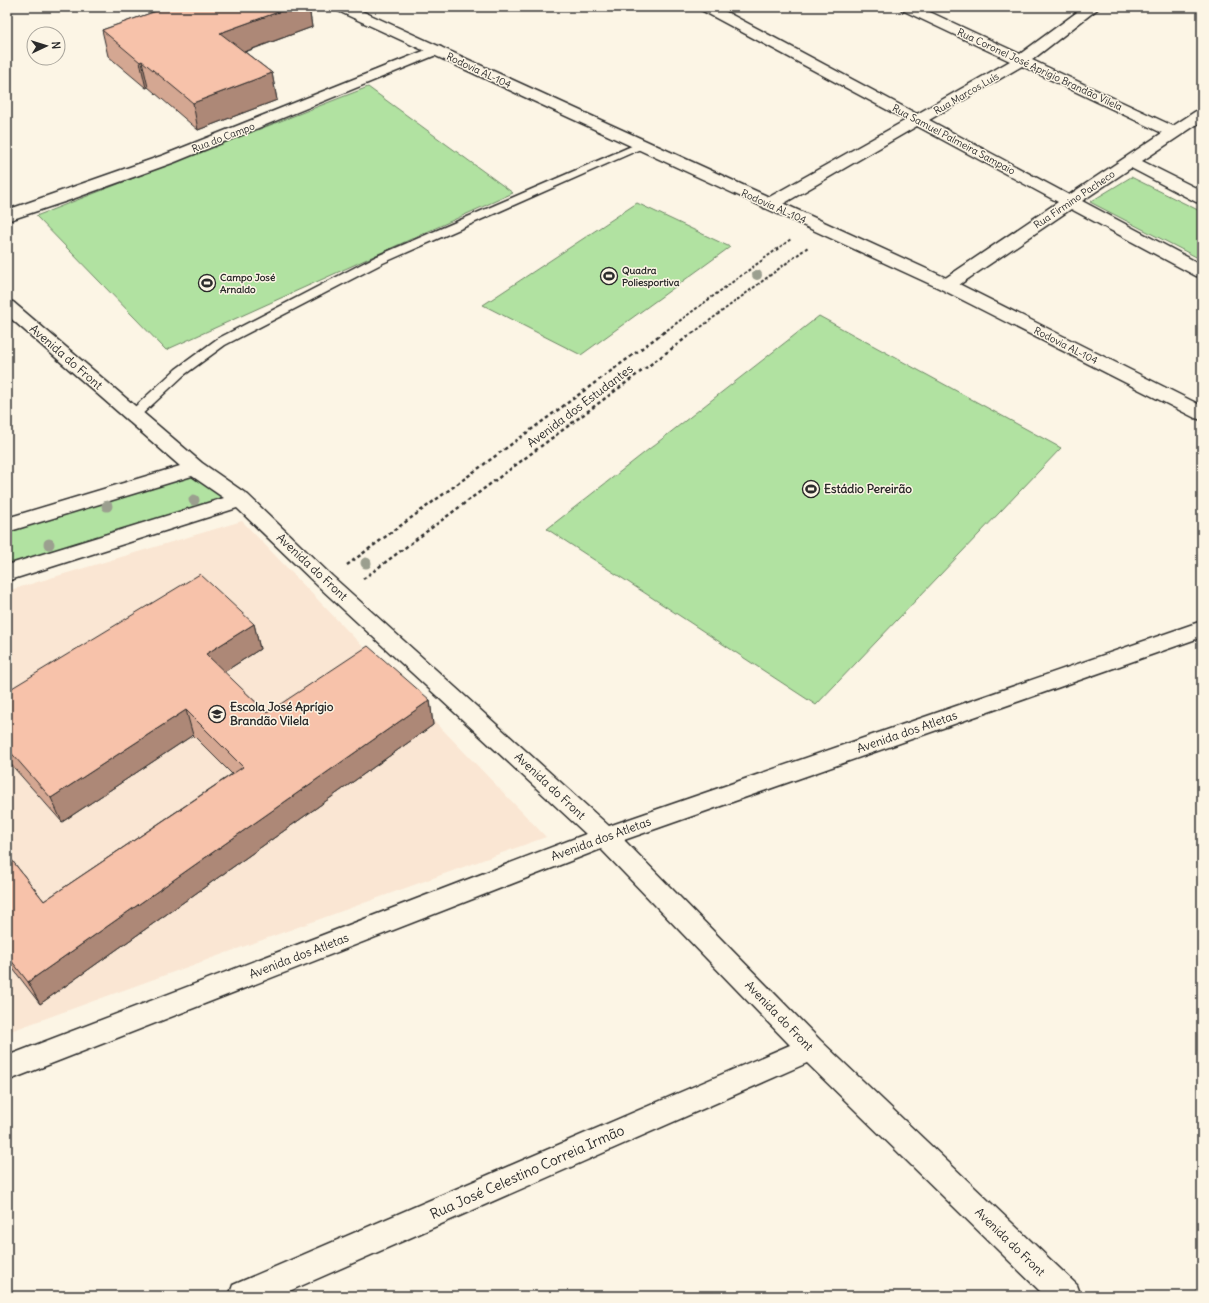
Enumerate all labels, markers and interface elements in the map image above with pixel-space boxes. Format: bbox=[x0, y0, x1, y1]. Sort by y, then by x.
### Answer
street label: Rua Coronel José Aprígio Brandão Vilela bbox=[955, 25, 1125, 114]
north arrow bbox=[26, 26, 66, 66]
text: N bbox=[49, 41, 63, 50]
street label: Rodovia AL-104 bbox=[444, 50, 513, 91]
street label: Rua Marcos Luís bbox=[931, 69, 1002, 117]
street label: Rua Samuel Palmeira Sampaio bbox=[890, 101, 1018, 178]
street label: Rua do Campo bbox=[190, 119, 257, 155]
street label: Rua Firmino Pacheco bbox=[1031, 167, 1118, 231]
street label: Rodovia AL-104 bbox=[739, 186, 809, 227]
place label: Quadra Poliesportiva bbox=[622, 264, 680, 289]
sports icon: Quadra Poliesportiva bbox=[599, 266, 619, 286]
place label: Campo José Arnaldo bbox=[220, 271, 276, 296]
sports icon: Campo José Arnaldo bbox=[197, 273, 217, 293]
street label: Avenida do Front bbox=[27, 321, 106, 392]
street label: Rodovia AL-104 bbox=[1032, 324, 1100, 367]
street label: Avenida dos Estudantes bbox=[524, 361, 636, 450]
sports icon: Estádio Pereirão bbox=[801, 479, 821, 499]
place label: Estádio Pereirão bbox=[824, 481, 912, 496]
street label: Avenida do Front bbox=[274, 530, 351, 603]
place label: Escola José Aprígio Brandão Vilela bbox=[230, 699, 334, 728]
school or university icon: Escola José Aprígio Brandão Vilela bbox=[207, 704, 227, 724]
street label: Avenida dos Atletas bbox=[854, 707, 959, 756]
street label: Avenida do Front bbox=[512, 749, 589, 822]
street label: Avenida dos Atletas bbox=[549, 813, 653, 864]
street label: Avenida dos Atletas bbox=[247, 930, 351, 981]
street label: Avenida do Front bbox=[742, 977, 817, 1054]
street label: Rua José Celestino Correia Irmão bbox=[427, 1121, 627, 1223]
street label: Avenida do Front bbox=[972, 1204, 1049, 1279]

